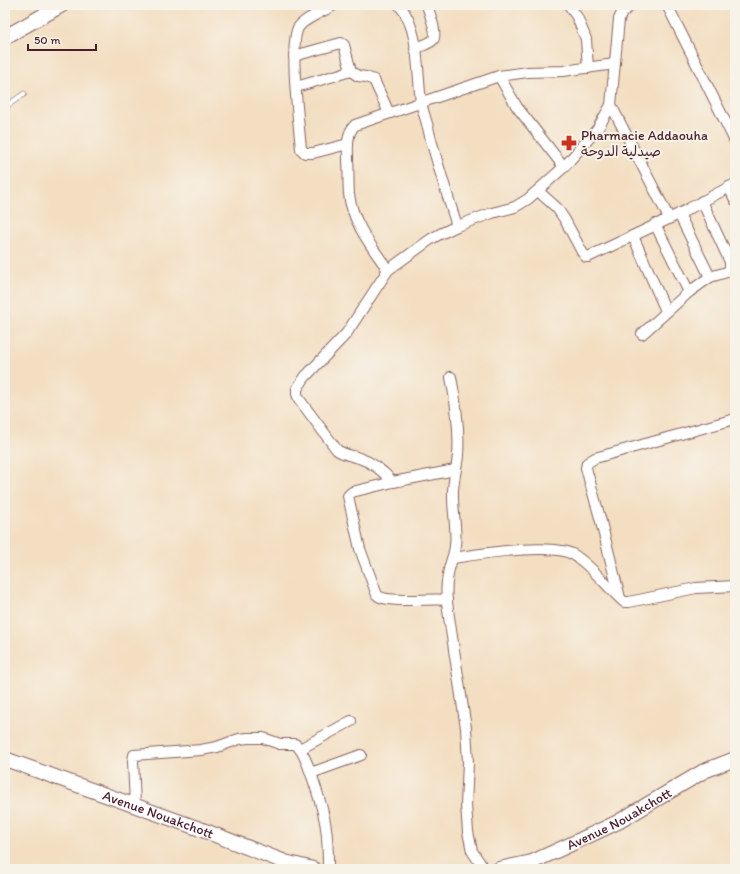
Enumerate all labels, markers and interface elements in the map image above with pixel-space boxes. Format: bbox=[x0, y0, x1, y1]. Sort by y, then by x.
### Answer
scale bar bbox=[28, 26, 96, 52]
text: 50 m bbox=[34, 33, 60, 47]
place label: Pharmacie Addaouha صيدلية الدوحة bbox=[581, 127, 708, 160]
pharmacy icon: Pharmacie Addaouha صيدلية الدوحة bbox=[560, 134, 578, 152]
street label: Avenue Nouakchott bbox=[564, 784, 675, 854]
street label: Avenue Nouakchott bbox=[101, 786, 216, 842]

